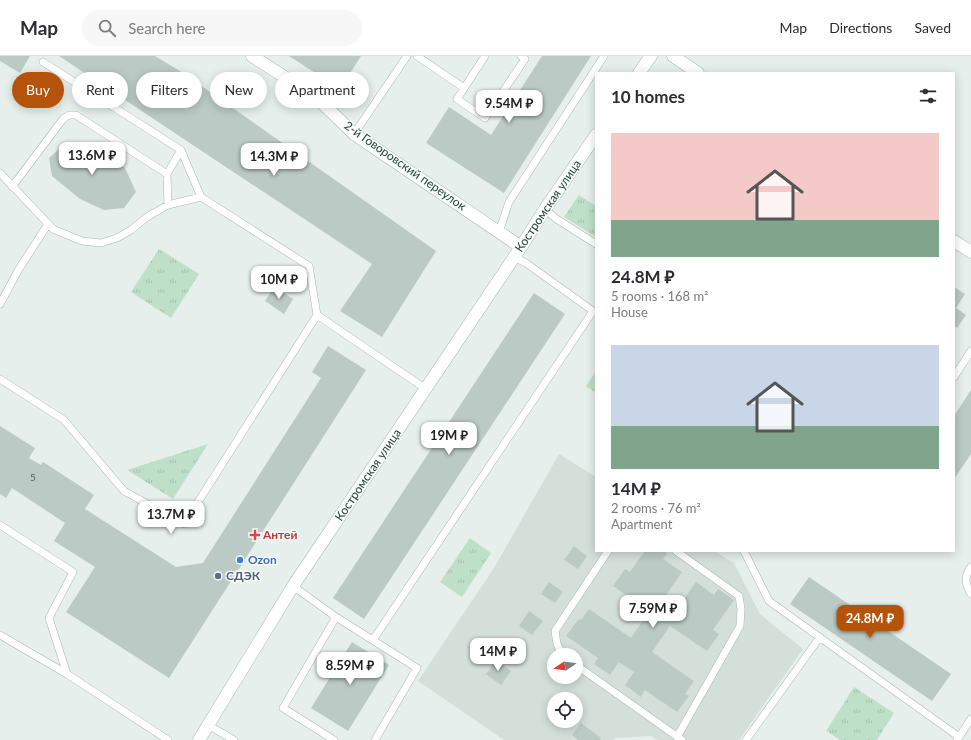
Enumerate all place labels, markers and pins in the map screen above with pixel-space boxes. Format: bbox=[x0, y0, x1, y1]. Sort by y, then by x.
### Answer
pin: 9.54M ₽ bbox=[472, 90, 546, 124]
pin: 13.6M ₽ bbox=[55, 142, 129, 176]
pin: 14.3M ₽ bbox=[237, 143, 311, 177]
pin: 10M ₽ bbox=[251, 266, 307, 300]
pin: 19M ₽ bbox=[421, 422, 477, 456]
pin: 13.7M ₽ bbox=[134, 501, 208, 535]
place label: Антей bbox=[262, 527, 298, 542]
marker: Антей bbox=[250, 530, 260, 540]
place label: Ozon bbox=[248, 552, 277, 567]
marker: Ozon bbox=[235, 555, 245, 565]
place label: СДЭК bbox=[226, 568, 261, 583]
marker: СДЭК bbox=[213, 571, 223, 581]
pin: 7.59M ₽ bbox=[616, 595, 690, 629]
pin: 24.8M ₽ bbox=[833, 605, 907, 639]
pin: 14M ₽ bbox=[470, 638, 526, 672]
pin: 8.59M ₽ bbox=[313, 652, 387, 686]

